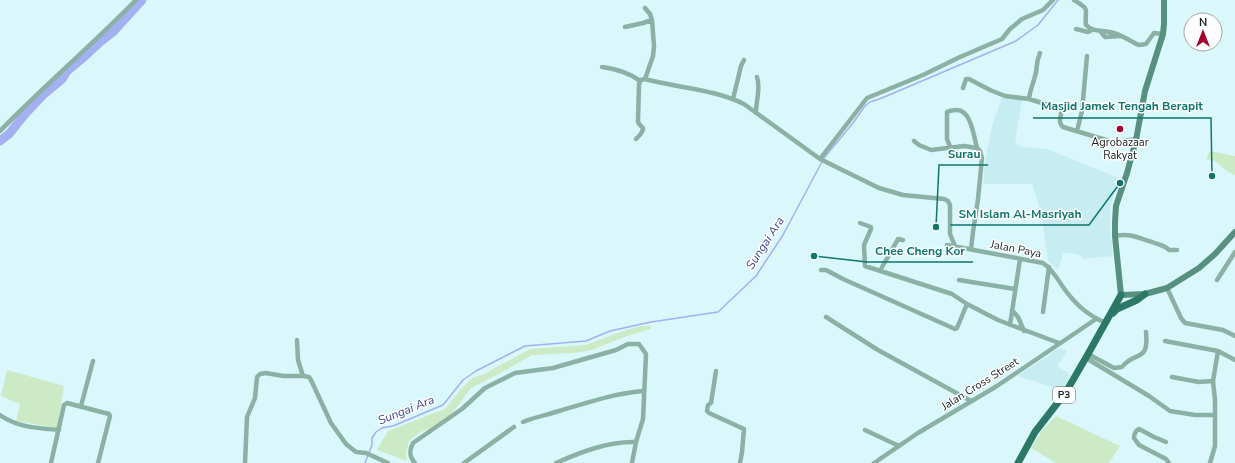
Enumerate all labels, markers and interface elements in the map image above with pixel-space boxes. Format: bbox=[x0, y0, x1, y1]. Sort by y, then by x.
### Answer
north arrow bbox=[1183, 12, 1223, 52]
text: N bbox=[1199, 15, 1207, 30]
callout: Masjid Jamek Tengah Berapit bbox=[1033, 94, 1211, 118]
text: Masjid Jamek Tengah Berapit bbox=[1041, 98, 1203, 114]
marker: Agrobazaar Rakyat bbox=[1115, 124, 1125, 134]
place label: Agrobazaar Rakyat bbox=[1091, 135, 1149, 163]
callout: Surau bbox=[939, 141, 988, 165]
text: Surau bbox=[948, 146, 980, 162]
callout: SM Islam Al-Masriyah bbox=[950, 201, 1089, 225]
text: SM Islam Al-Masriyah bbox=[959, 206, 1081, 222]
water label: Sungai Ara bbox=[742, 214, 788, 272]
street label: Jalan Paya bbox=[988, 237, 1043, 261]
callout: Chee Cheng Kor bbox=[867, 238, 973, 262]
text: Chee Cheng Kor bbox=[875, 243, 965, 259]
street label: Jalan Cross Street bbox=[938, 354, 1022, 414]
road number: P3 bbox=[1053, 387, 1075, 403]
water label: Sungai Ara bbox=[375, 391, 437, 429]

